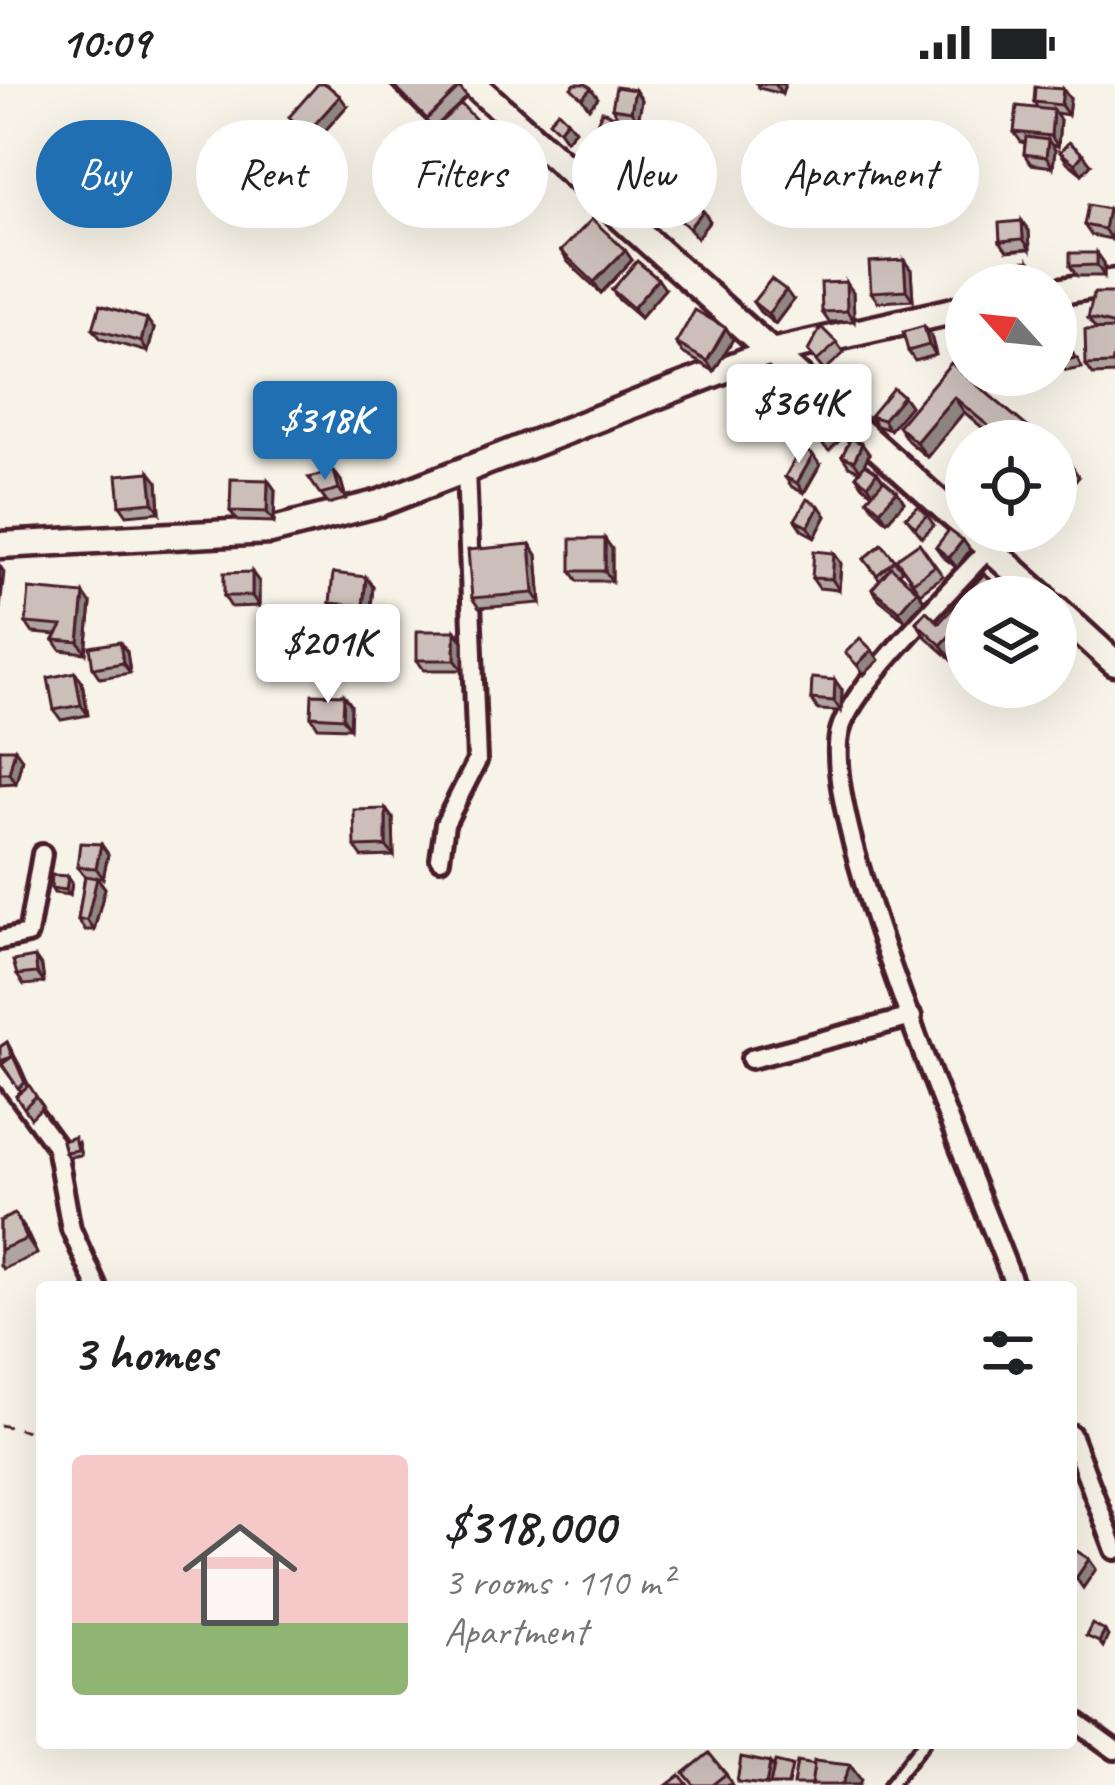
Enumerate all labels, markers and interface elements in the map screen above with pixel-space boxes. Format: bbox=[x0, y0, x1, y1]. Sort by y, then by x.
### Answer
text: 10:09 bbox=[60, 14, 149, 71]
chip: Buy bbox=[36, 120, 172, 228]
chip: Rent bbox=[196, 120, 348, 228]
chip: Filters bbox=[372, 120, 548, 228]
chip: New bbox=[572, 120, 717, 228]
chip: Apartment bbox=[741, 120, 979, 228]
north arrow bbox=[945, 264, 1077, 396]
map controls bbox=[945, 264, 1077, 708]
pin: $364K bbox=[715, 364, 883, 466]
text: $364K bbox=[754, 378, 844, 427]
pin: $318K bbox=[241, 381, 409, 483]
text: $318K bbox=[280, 395, 370, 444]
button: locate bbox=[945, 420, 1077, 552]
button: layers bbox=[945, 576, 1077, 708]
pin: $201K bbox=[244, 604, 412, 706]
text: $201K bbox=[283, 618, 373, 667]
icon: filters bbox=[975, 1320, 1041, 1386]
text: 3 homes bbox=[72, 1321, 216, 1385]
text: $318,000 bbox=[444, 1494, 615, 1558]
icon: home bbox=[168, 1503, 312, 1647]
text: 3 rooms · 110 m² bbox=[444, 1558, 672, 1607]
text: Apartment bbox=[444, 1607, 587, 1656]

